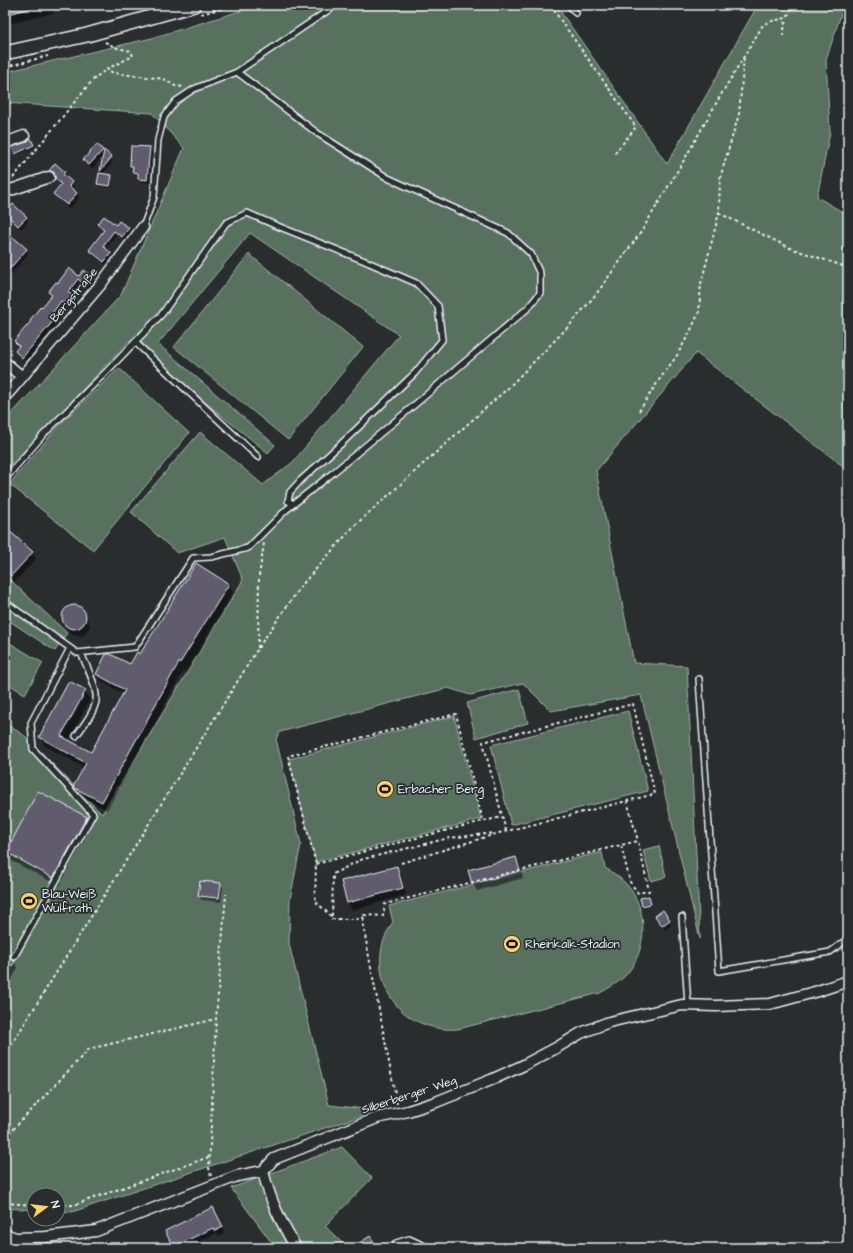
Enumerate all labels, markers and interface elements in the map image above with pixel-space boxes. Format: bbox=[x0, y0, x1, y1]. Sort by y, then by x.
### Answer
street label: Bergstraße bbox=[46, 264, 103, 327]
sports icon: Erbacher Berg bbox=[375, 779, 395, 799]
place label: Erbacher Berg bbox=[398, 781, 484, 799]
place label: Blau-Weiß Wülfrath bbox=[42, 886, 96, 917]
sports icon: Blau-Weiß Wülfrath bbox=[19, 891, 39, 911]
sports icon: Rheinkalk-Stadion bbox=[502, 934, 522, 954]
place label: Rheinkalk-Stadion bbox=[525, 936, 620, 953]
street label: Silberberger Weg bbox=[359, 1072, 459, 1119]
north arrow bbox=[26, 1187, 66, 1227]
text: N bbox=[47, 1199, 63, 1210]

